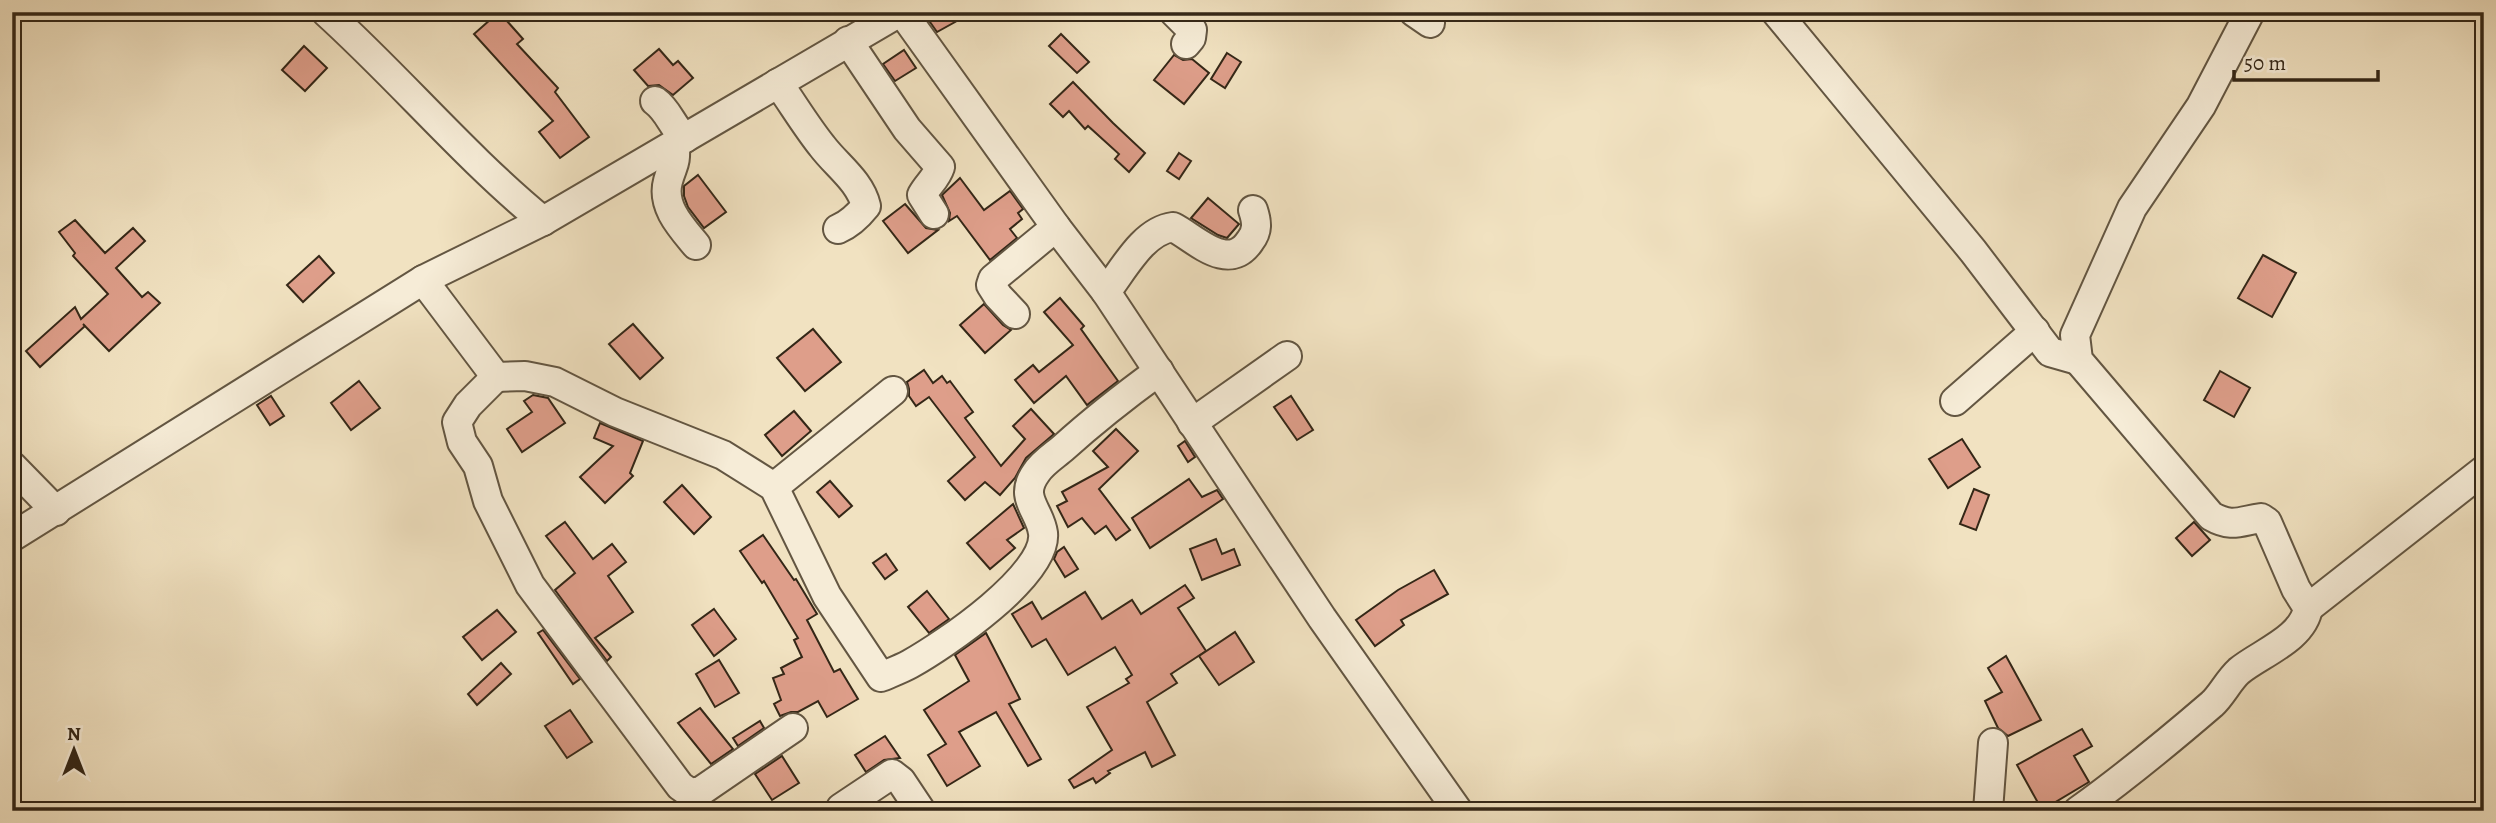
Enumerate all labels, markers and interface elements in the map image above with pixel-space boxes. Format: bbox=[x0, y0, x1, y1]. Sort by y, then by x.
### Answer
scale bar bbox=[2234, 38, 2377, 82]
text: 50 m bbox=[2244, 49, 2286, 77]
north arrow bbox=[38, 714, 108, 784]
text: N bbox=[67, 721, 81, 747]

